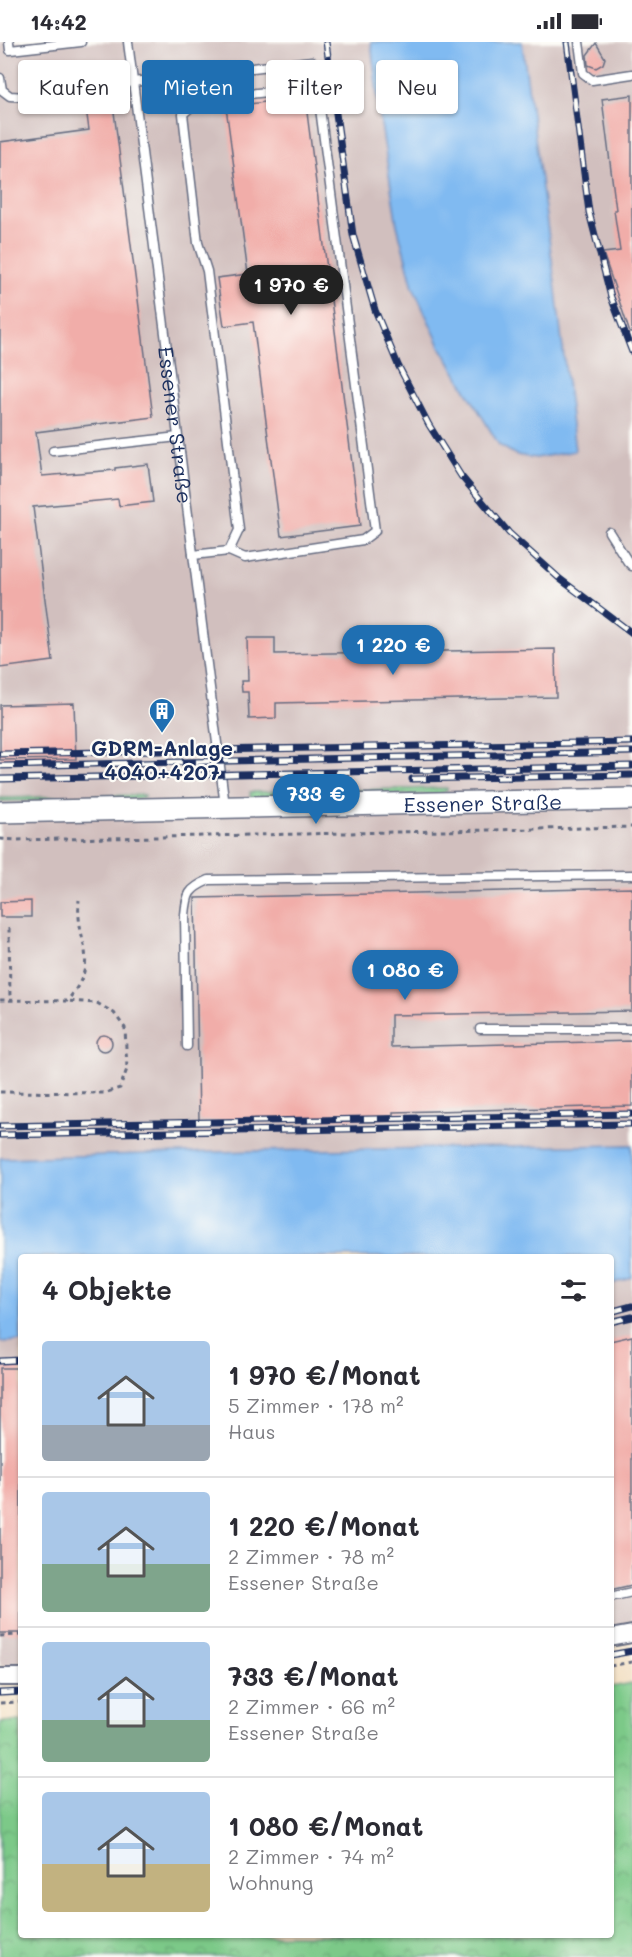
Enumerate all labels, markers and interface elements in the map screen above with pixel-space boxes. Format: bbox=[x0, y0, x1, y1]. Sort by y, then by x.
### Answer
text: 14:42 bbox=[30, 7, 87, 36]
chip: Kaufen bbox=[18, 60, 130, 114]
chip: Mieten bbox=[142, 60, 254, 114]
chip: Filter bbox=[266, 60, 364, 114]
chip: Neu bbox=[376, 60, 458, 114]
pin: 1 970 € bbox=[236, 265, 346, 316]
text: 1 970 € bbox=[253, 271, 329, 297]
street label: Essener Straße bbox=[153, 345, 200, 505]
pin: 1 220 € bbox=[338, 625, 448, 676]
text: 1 220 € bbox=[356, 631, 430, 657]
building icon: GDRM-Anlage 4040+4207 bbox=[147, 696, 177, 734]
place label: GDRM-Anlage 4040+4207 bbox=[91, 734, 233, 785]
pin: 733 € bbox=[274, 774, 358, 825]
text: 733 € bbox=[287, 780, 345, 806]
street label: Essener Straße bbox=[403, 787, 562, 817]
pin: 1 080 € bbox=[350, 950, 460, 1001]
text: 1 080 € bbox=[366, 956, 444, 982]
text: 4 Objekte bbox=[42, 1273, 172, 1307]
icon: filters bbox=[557, 1274, 590, 1307]
text: 1 970 €/Monat bbox=[228, 1358, 421, 1392]
icon: home bbox=[90, 1365, 162, 1437]
text: 5 Zimmer · 178 m² bbox=[228, 1392, 404, 1418]
text: Haus bbox=[228, 1418, 275, 1444]
text: 1 220 €/Monat bbox=[228, 1509, 420, 1543]
icon: home bbox=[90, 1516, 162, 1588]
text: 2 Zimmer · 78 m² bbox=[228, 1543, 394, 1569]
text: Essener Straße bbox=[228, 1569, 379, 1595]
text: 733 €/Monat bbox=[228, 1659, 399, 1693]
icon: home bbox=[90, 1666, 162, 1738]
text: 2 Zimmer · 66 m² bbox=[228, 1693, 395, 1719]
text: Essener Straße bbox=[228, 1719, 379, 1745]
text: 1 080 €/Monat bbox=[228, 1809, 423, 1843]
icon: home bbox=[90, 1816, 162, 1888]
text: 2 Zimmer · 74 m² bbox=[228, 1843, 394, 1869]
text: Wohnung bbox=[228, 1869, 313, 1895]

